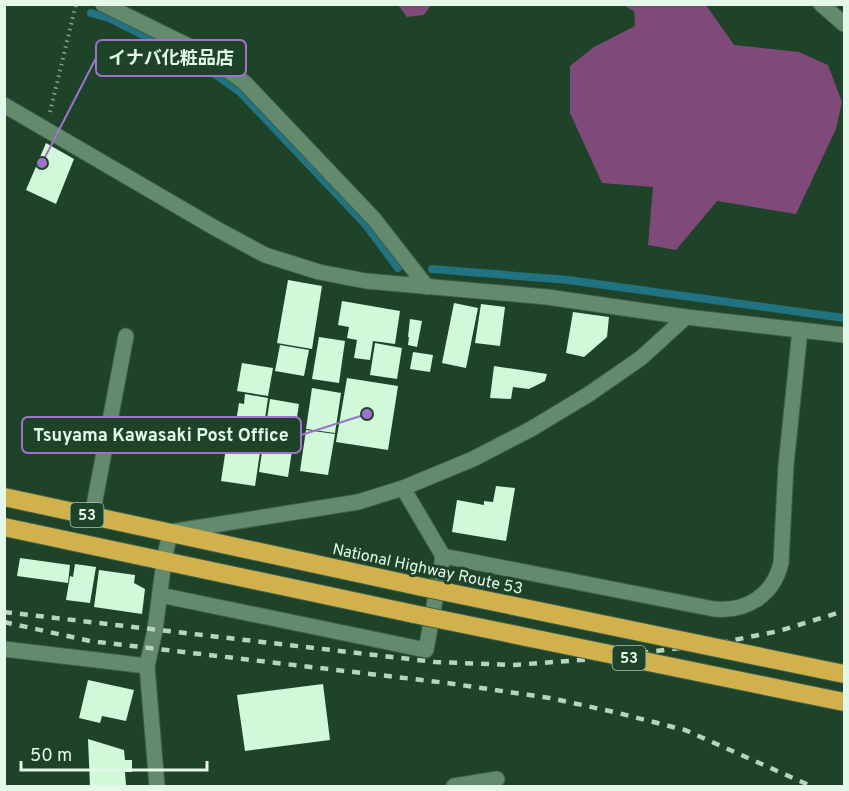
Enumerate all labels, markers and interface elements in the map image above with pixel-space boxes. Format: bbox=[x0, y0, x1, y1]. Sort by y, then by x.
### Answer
callout: イナバ化粧品店 bbox=[96, 40, 246, 76]
text: イナバ化粧品店 bbox=[108, 48, 234, 71]
callout: Tsuyama Kawasaki Post Office bbox=[22, 417, 301, 453]
text: Tsuyama Kawasaki Post Office bbox=[33, 425, 289, 448]
road number: 53 bbox=[70, 503, 104, 527]
street label: National Highway Route 53 bbox=[331, 540, 525, 600]
road number: 53 bbox=[612, 646, 646, 670]
scale bar bbox=[21, 734, 207, 772]
text: 50 m bbox=[30, 745, 72, 768]

